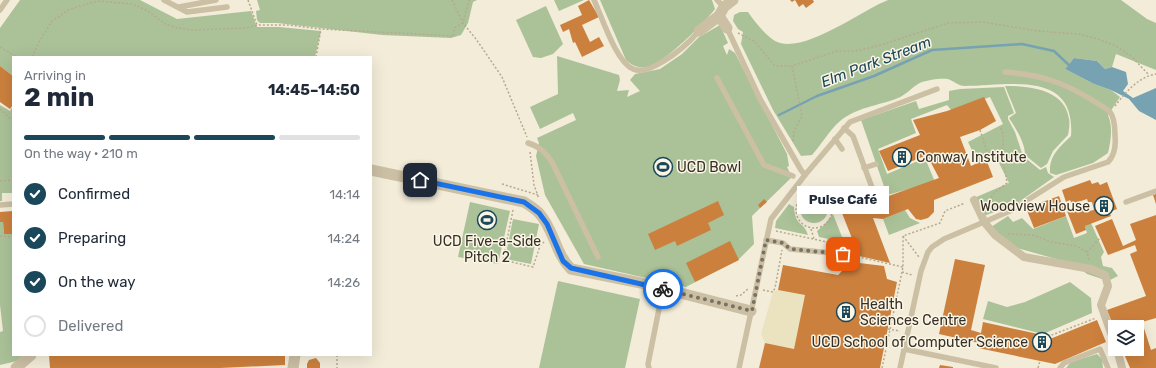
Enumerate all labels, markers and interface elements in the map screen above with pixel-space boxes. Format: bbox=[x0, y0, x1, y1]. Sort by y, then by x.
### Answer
water label: Elm Park Stream bbox=[818, 33, 934, 91]
text: Arriving in bbox=[24, 68, 86, 83]
text: 14:45–14:50 bbox=[268, 81, 360, 99]
text: 2 min bbox=[24, 82, 94, 113]
text: On the way · 210 m bbox=[24, 146, 138, 161]
building icon: Conway Institute bbox=[891, 146, 913, 168]
place label: Conway Institute bbox=[916, 149, 1027, 166]
sports icon: UCD Bowl bbox=[652, 156, 674, 178]
place label: UCD Bowl bbox=[677, 159, 741, 176]
pin bbox=[403, 163, 437, 197]
icon: home bbox=[409, 169, 431, 191]
icon: check bbox=[24, 183, 46, 205]
text: Confirmed bbox=[58, 185, 130, 203]
callout: Pulse Café bbox=[797, 186, 889, 214]
text: 14:14 bbox=[329, 187, 360, 202]
text: Pulse Café bbox=[809, 192, 877, 207]
building icon: Woodview House bbox=[1093, 195, 1115, 217]
place label: Woodview House bbox=[980, 198, 1090, 215]
sports icon: UCD Five-a-Side Pitch 2 bbox=[476, 209, 498, 231]
icon: check bbox=[24, 227, 46, 249]
text: Preparing bbox=[58, 229, 126, 247]
text: 14:24 bbox=[327, 231, 360, 246]
place label: UCD Five-a-Side Pitch 2 bbox=[433, 233, 541, 266]
pin bbox=[826, 237, 860, 271]
icon: bag bbox=[832, 243, 854, 265]
courier bbox=[643, 269, 683, 309]
icon: check bbox=[24, 271, 46, 293]
text: On the way bbox=[58, 273, 136, 291]
text: 14:26 bbox=[328, 275, 360, 290]
icon: bike bbox=[652, 278, 674, 300]
place label: Health Sciences Centre bbox=[860, 296, 966, 329]
building icon: Health Sciences Centre bbox=[835, 301, 857, 323]
text: Delivered bbox=[58, 317, 123, 335]
map controls bbox=[1108, 320, 1144, 356]
button: layers bbox=[1108, 320, 1144, 356]
building icon: UCD School of Computer Science bbox=[1031, 331, 1053, 353]
place label: UCD School of Computer Science bbox=[811, 334, 1028, 351]

